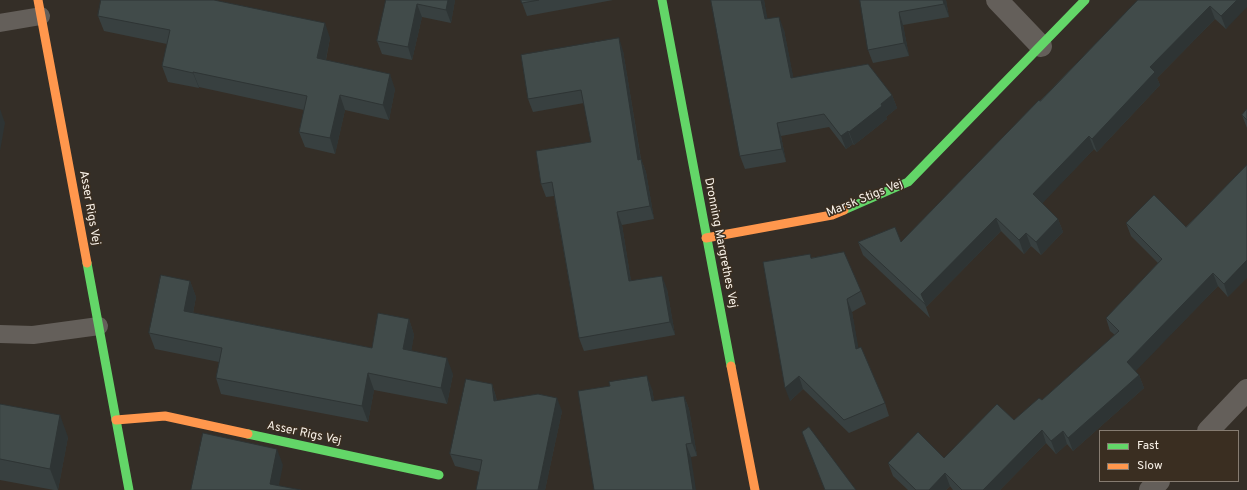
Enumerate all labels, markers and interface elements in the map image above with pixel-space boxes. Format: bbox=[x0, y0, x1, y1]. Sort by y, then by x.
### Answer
street label: Asser Rigs Vej bbox=[75, 169, 103, 247]
street label: Dronning Margrethes Vej bbox=[700, 177, 740, 309]
street label: Marsk Stigs Vej bbox=[825, 177, 905, 221]
street label: Asser Rigs Vej bbox=[265, 419, 343, 449]
legend bbox=[1099, 430, 1239, 482]
text: Fast bbox=[1137, 438, 1159, 454]
text: Slow bbox=[1137, 458, 1163, 474]

